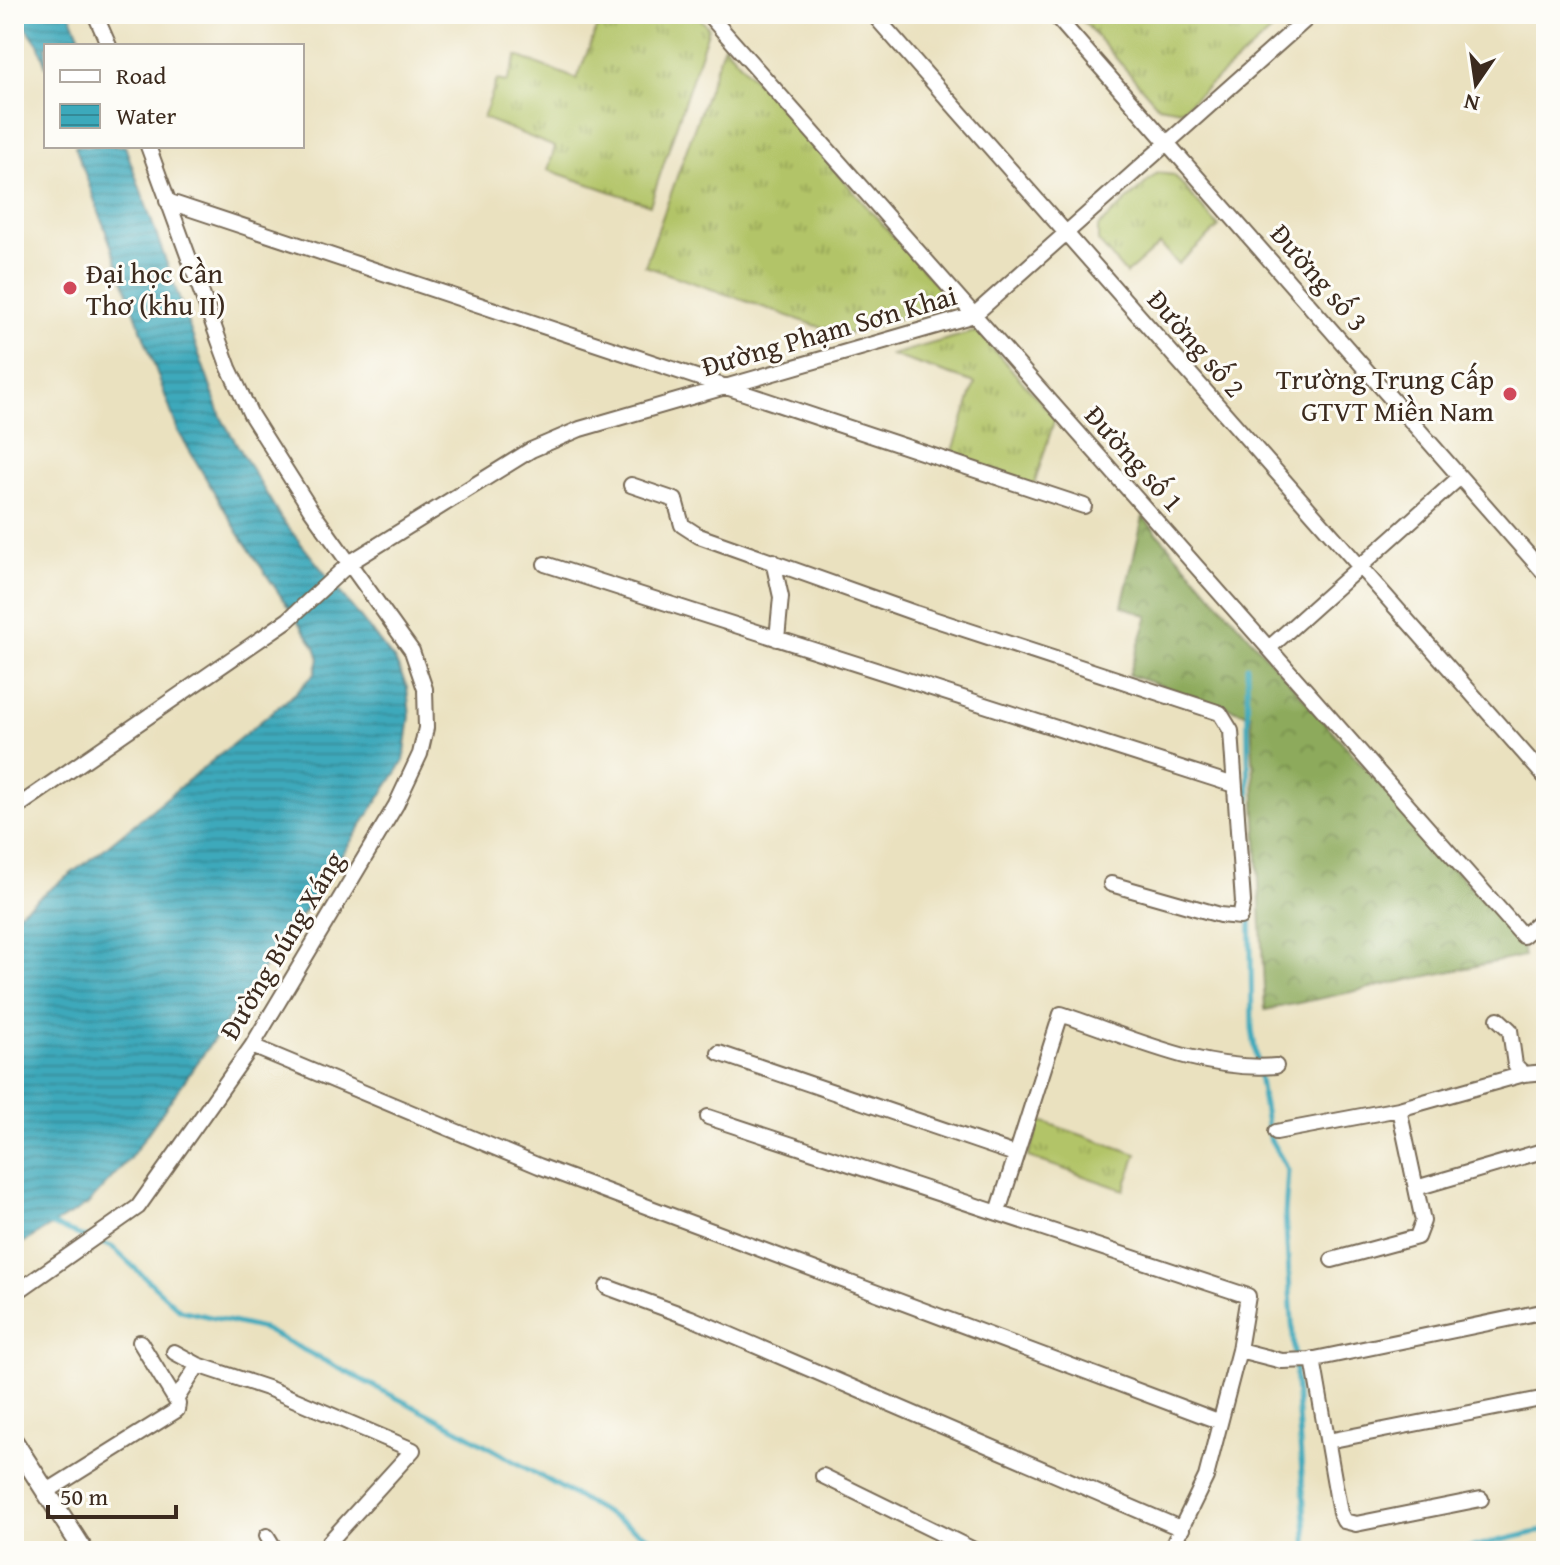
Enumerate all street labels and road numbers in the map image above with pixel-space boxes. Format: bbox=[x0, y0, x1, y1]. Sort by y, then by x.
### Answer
street label: Đường số 3 bbox=[1262, 214, 1378, 340]
street label: Đường Phạm Sơn Khai bbox=[697, 274, 961, 386]
street label: Đường số 2 bbox=[1139, 280, 1255, 406]
street label: Đường số 1 bbox=[1076, 396, 1194, 520]
street label: Đường Búng Xáng bbox=[209, 843, 354, 1047]

